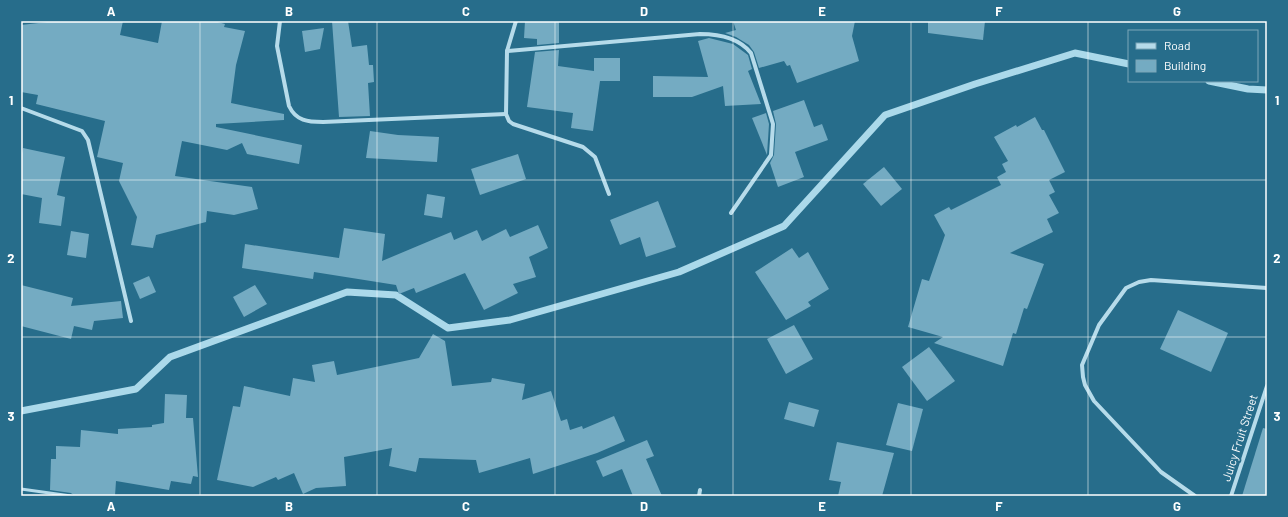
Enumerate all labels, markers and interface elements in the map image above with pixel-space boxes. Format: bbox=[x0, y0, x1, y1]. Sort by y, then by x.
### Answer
text: A bbox=[107, 3, 116, 19]
text: B bbox=[285, 3, 293, 19]
text: C bbox=[462, 3, 470, 19]
text: D bbox=[640, 3, 648, 19]
text: E bbox=[818, 3, 826, 19]
text: F bbox=[995, 3, 1003, 19]
text: G bbox=[1173, 3, 1181, 19]
legend bbox=[1128, 30, 1258, 82]
text: Road bbox=[1164, 38, 1191, 52]
text: Building bbox=[1164, 58, 1206, 72]
text: 1 bbox=[9, 92, 13, 108]
text: 1 bbox=[1275, 92, 1279, 108]
text: 2 bbox=[7, 250, 15, 266]
text: 2 bbox=[1273, 250, 1281, 266]
street label: Juicy Fruit Street bbox=[1218, 392, 1260, 483]
text: 3 bbox=[7, 408, 15, 424]
text: 3 bbox=[1273, 408, 1281, 424]
text: A bbox=[107, 498, 116, 514]
text: B bbox=[285, 498, 293, 514]
text: C bbox=[462, 498, 470, 514]
text: D bbox=[640, 498, 648, 514]
text: E bbox=[818, 498, 826, 514]
text: F bbox=[995, 498, 1003, 514]
text: G bbox=[1173, 498, 1181, 514]

